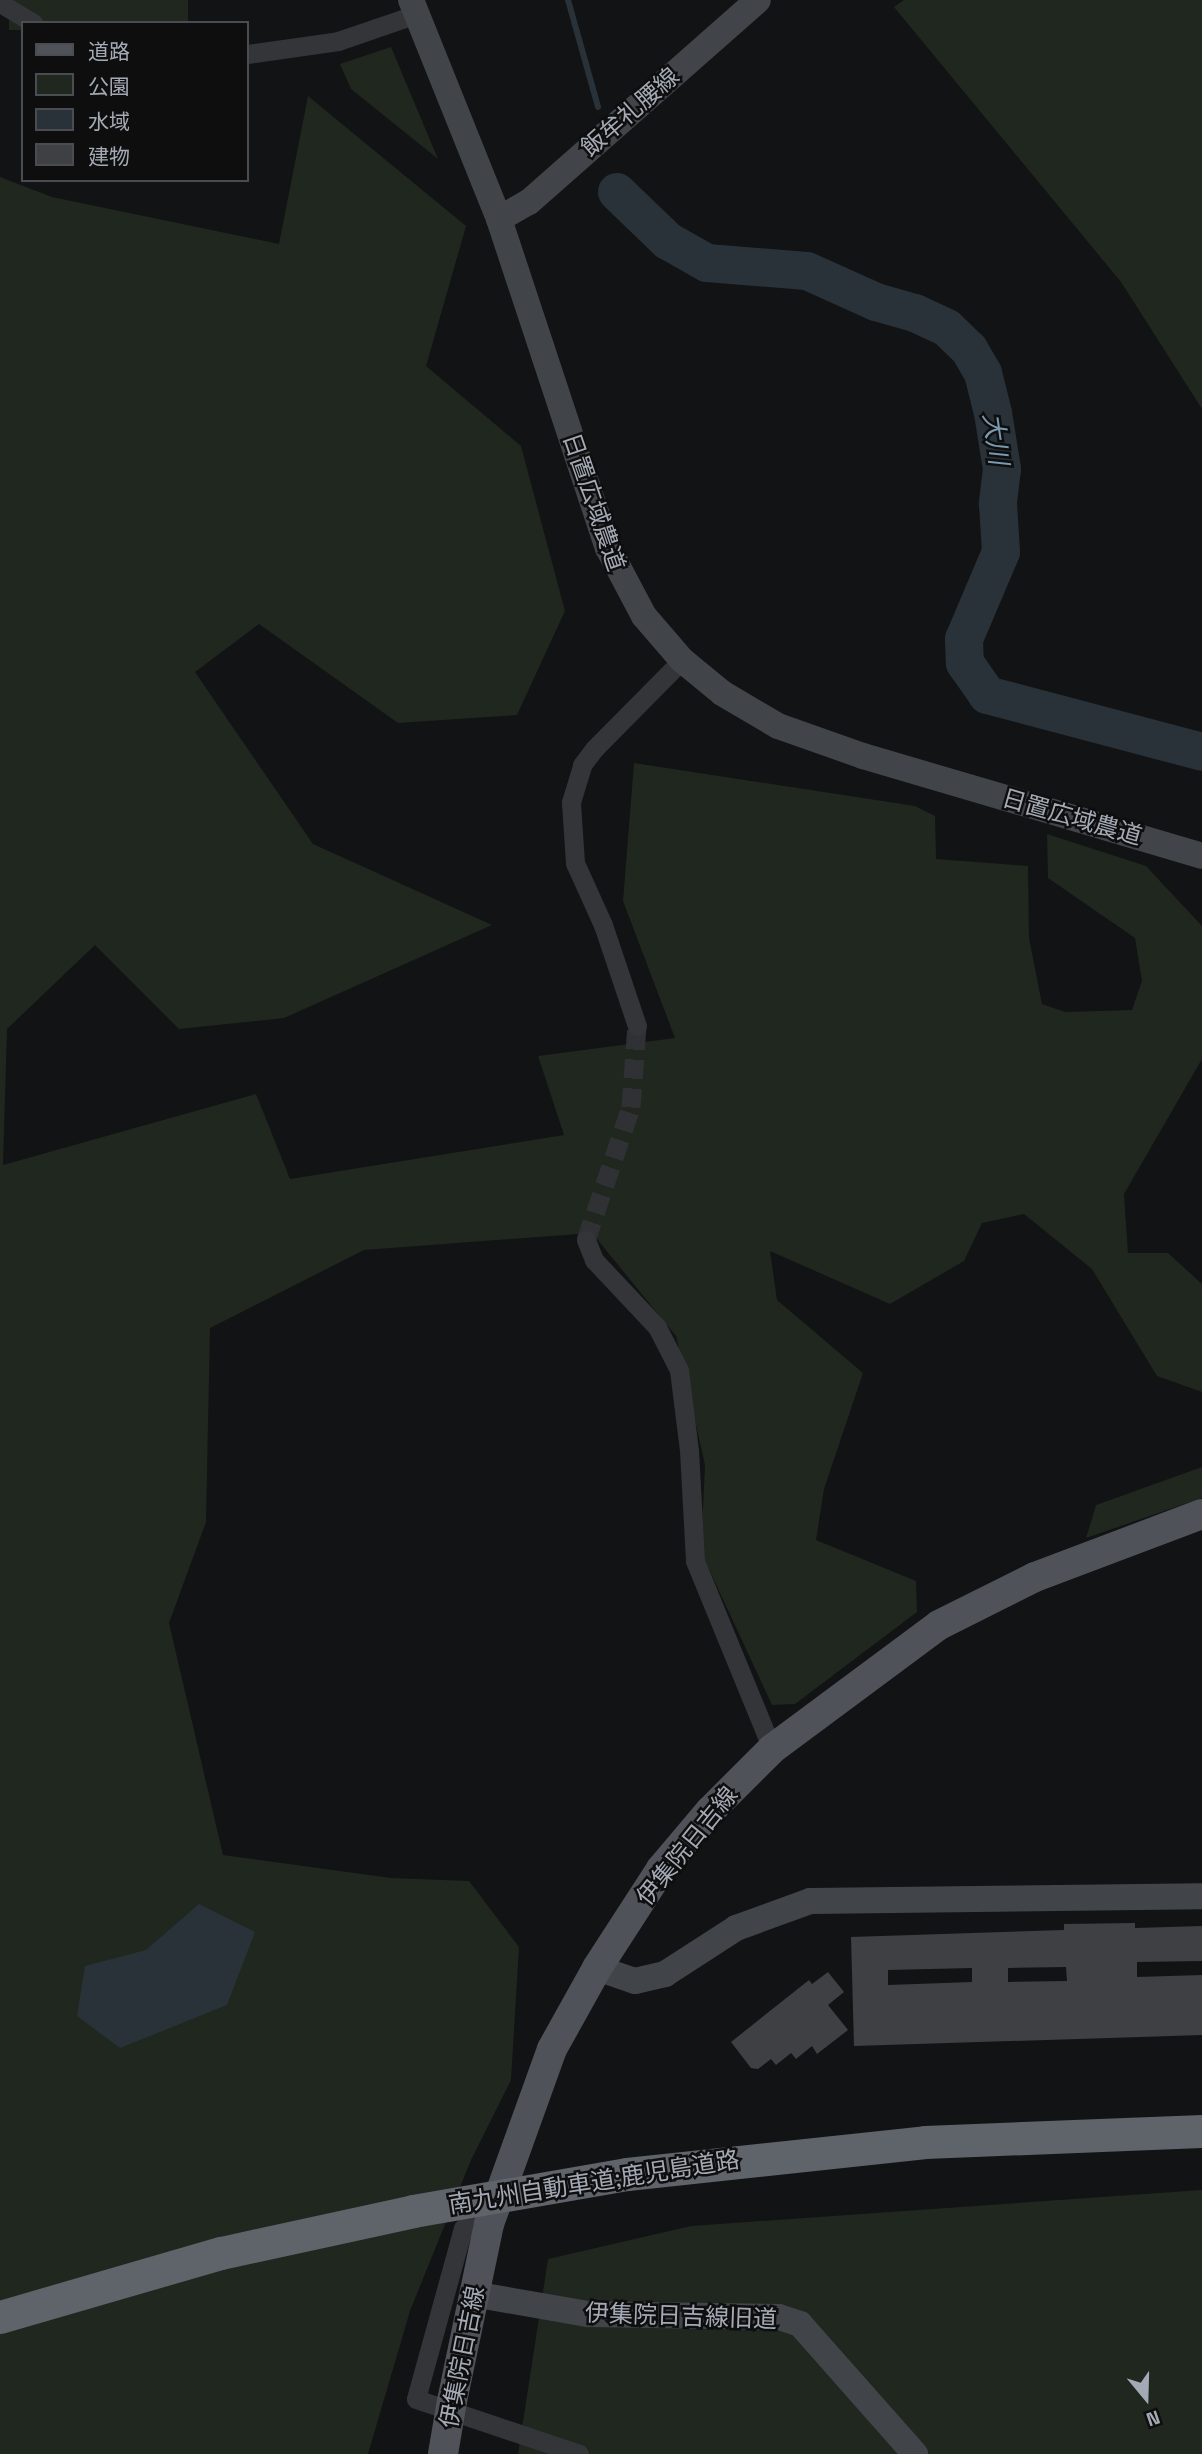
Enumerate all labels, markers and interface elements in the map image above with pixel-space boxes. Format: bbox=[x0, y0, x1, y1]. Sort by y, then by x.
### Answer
legend bbox=[21, 21, 248, 182]
text: 道路 bbox=[88, 38, 130, 65]
street label: 飯牟礼腰線 bbox=[575, 62, 685, 162]
text: 公園 bbox=[88, 73, 130, 100]
text: 水域 bbox=[88, 108, 130, 135]
text: 建物 bbox=[88, 143, 130, 170]
water label: 大川 bbox=[976, 411, 1014, 467]
street label: 日置広域農道 bbox=[557, 429, 631, 575]
street label: 日置広域農道 bbox=[999, 783, 1145, 851]
street label: 伊集院日吉線 bbox=[630, 1781, 744, 1911]
street label: 南九州自動車道;鹿児島道路 bbox=[447, 2145, 741, 2219]
street label: 伊集院日吉線 bbox=[434, 2284, 490, 2430]
street label: 伊集院日吉線旧道 bbox=[585, 2298, 777, 2334]
north arrow bbox=[1111, 2363, 1181, 2433]
text: N bbox=[1143, 2404, 1163, 2432]

